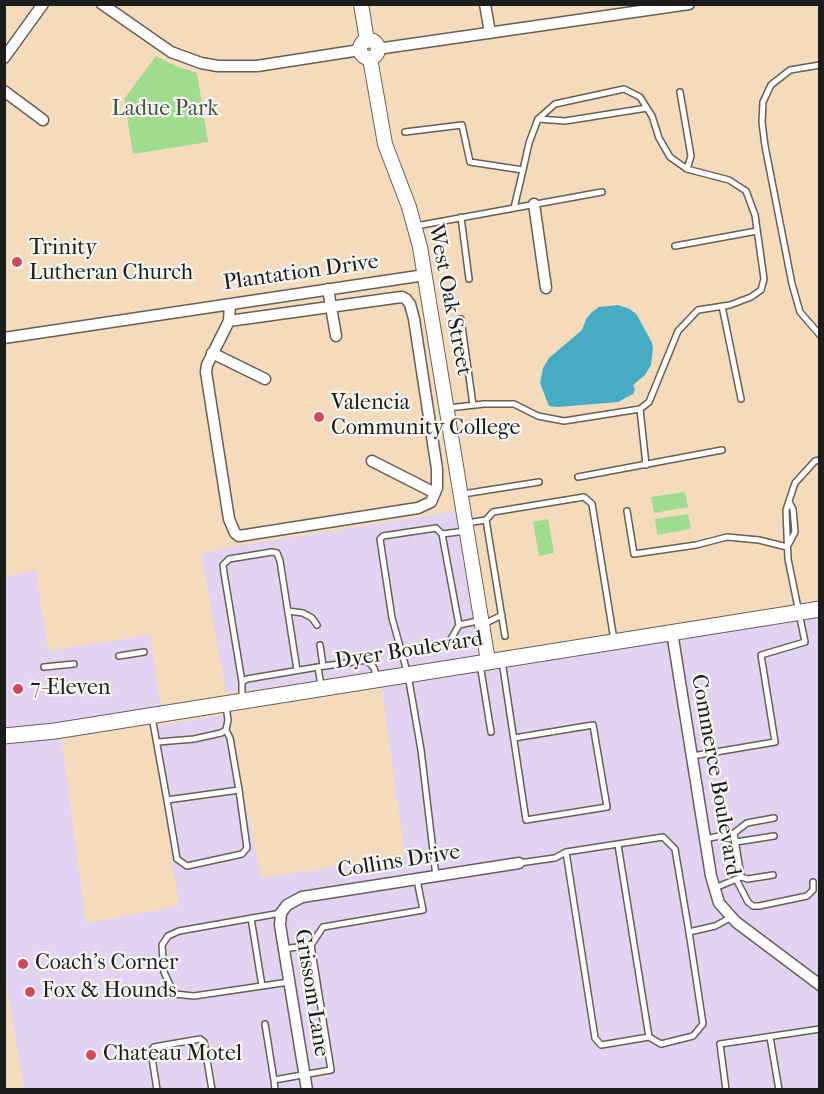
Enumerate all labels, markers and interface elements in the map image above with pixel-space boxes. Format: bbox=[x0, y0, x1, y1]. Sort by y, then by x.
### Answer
park label: Ladue Park bbox=[111, 97, 219, 123]
street label: West Oak Street bbox=[421, 222, 477, 378]
place label: Trinity Lutheran Church bbox=[29, 236, 193, 288]
street label: Plantation Drive bbox=[222, 249, 380, 297]
marker: Trinity Lutheran Church bbox=[10, 255, 24, 269]
place label: Valencia Community College bbox=[331, 391, 520, 442]
marker: Valencia Community College bbox=[312, 410, 326, 424]
street label: Dyer Boulevard bbox=[333, 626, 485, 676]
street label: Commerce Boulevard bbox=[684, 672, 746, 878]
place label: 7-Eleven bbox=[30, 676, 111, 702]
marker: 7-Eleven bbox=[11, 682, 25, 696]
street label: Collins Drive bbox=[336, 839, 462, 885]
street label: Grissom Lane bbox=[288, 927, 334, 1059]
place label: Coach's Corner bbox=[35, 951, 178, 977]
marker: Coach's Corner bbox=[16, 957, 30, 971]
place label: Fox & Hounds bbox=[42, 979, 177, 1005]
marker: Fox & Hounds bbox=[23, 985, 37, 999]
place label: Chateau Motel bbox=[103, 1042, 242, 1068]
marker: Chateau Motel bbox=[84, 1048, 98, 1062]

